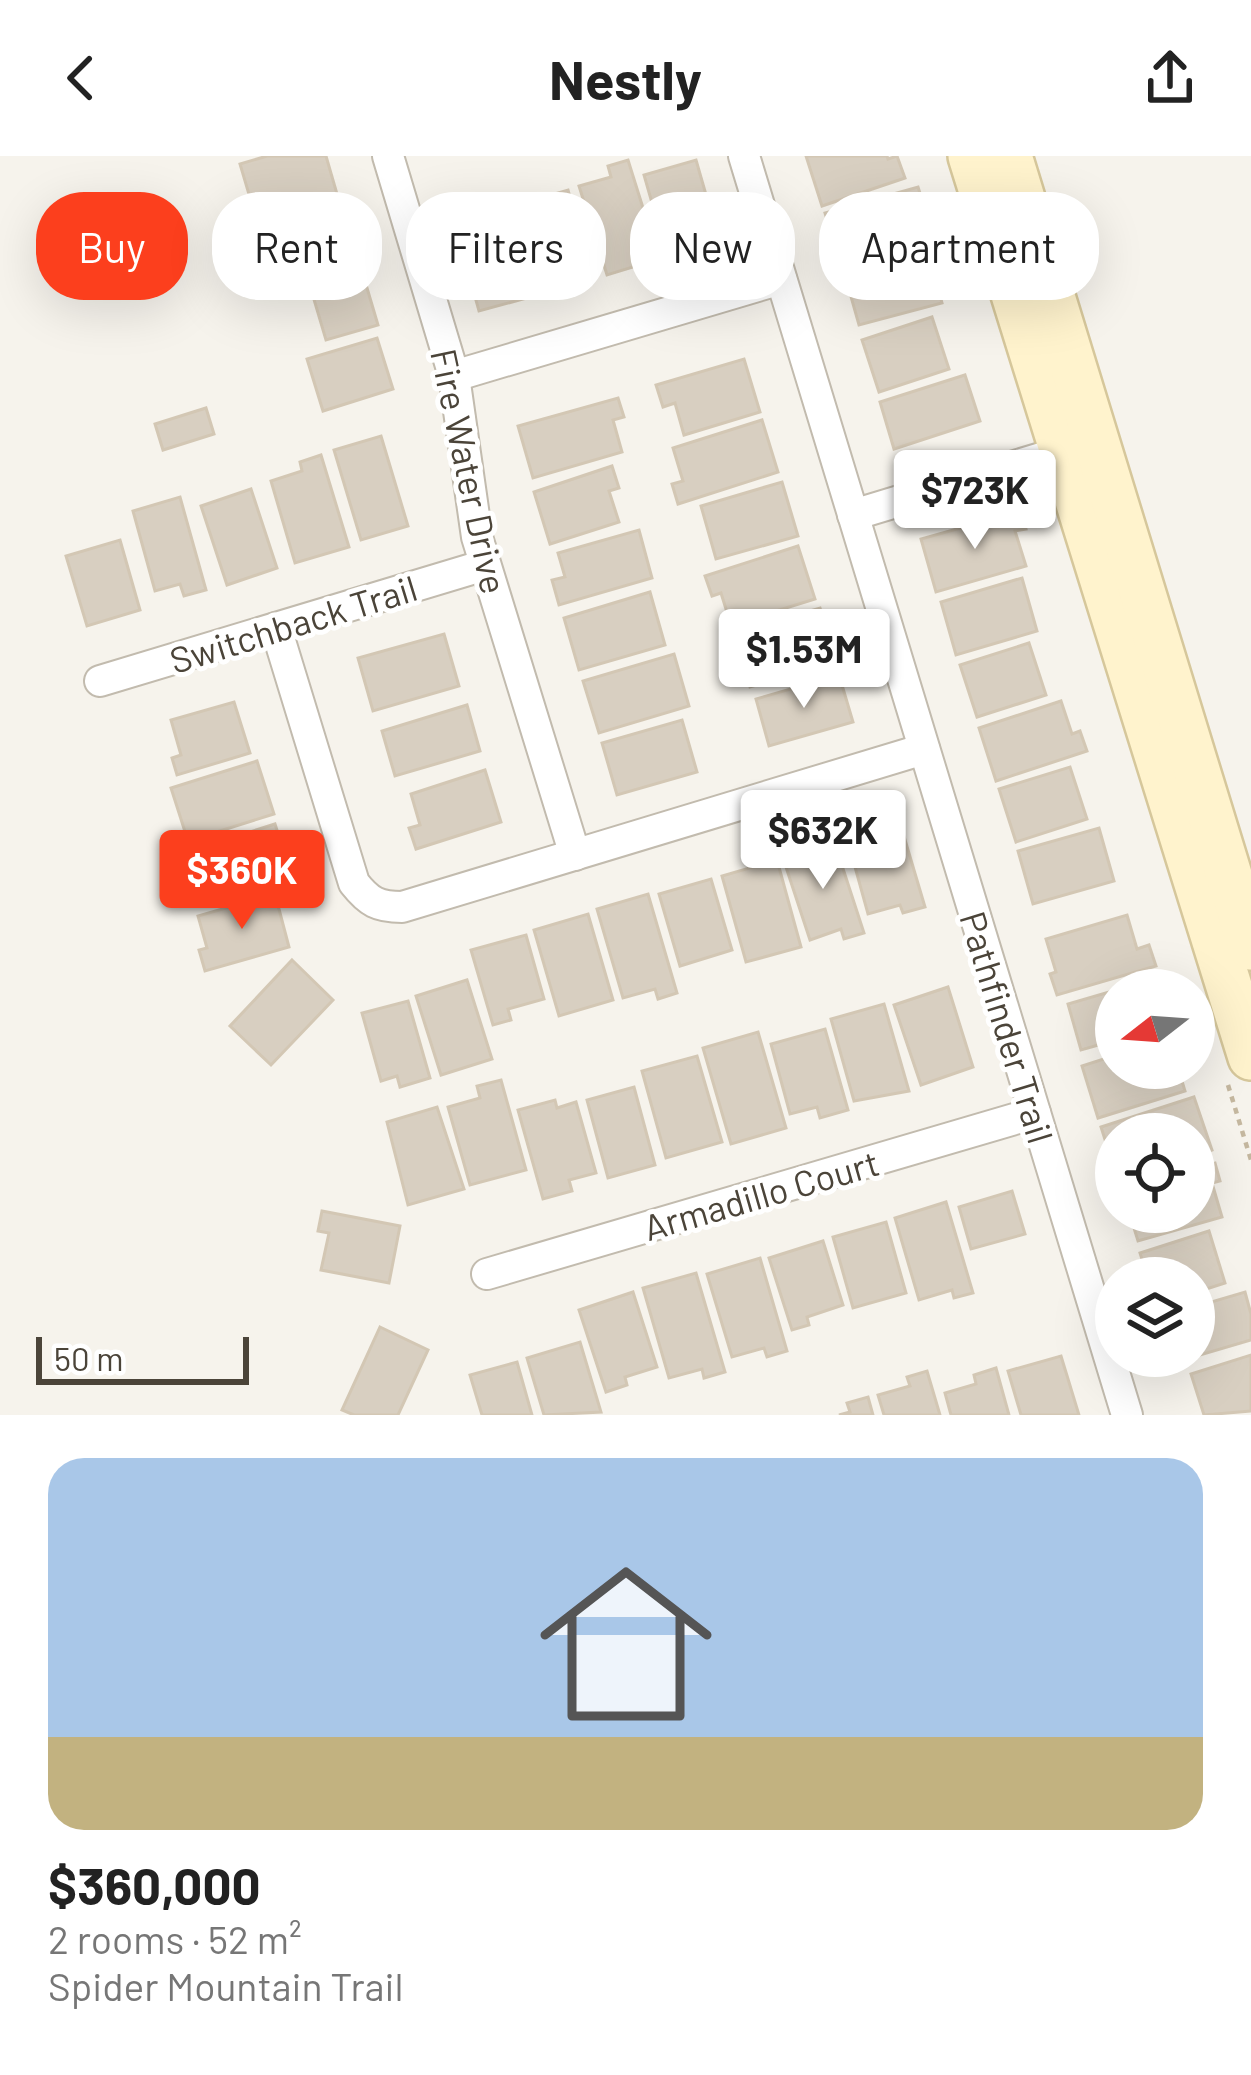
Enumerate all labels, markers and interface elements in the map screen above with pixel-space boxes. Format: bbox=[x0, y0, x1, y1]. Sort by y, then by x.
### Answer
icon: back bbox=[48, 45, 114, 111]
icon: share bbox=[1137, 45, 1203, 111]
text: Nestly bbox=[549, 46, 702, 111]
chip: Buy bbox=[36, 192, 188, 300]
chip: Rent bbox=[212, 192, 382, 300]
chip: Filters bbox=[406, 192, 606, 300]
chip: New bbox=[630, 192, 795, 300]
chip: Apartment bbox=[819, 192, 1099, 300]
street label: Fire Water Drive bbox=[423, 345, 517, 597]
pin: $723K bbox=[891, 450, 1059, 552]
text: $723K bbox=[921, 465, 1029, 512]
street label: Switchback Trail bbox=[164, 565, 422, 681]
pin: $1.53M bbox=[706, 609, 902, 711]
text: $1.53M bbox=[746, 624, 862, 671]
pin: $632K bbox=[739, 790, 907, 892]
text: $632K bbox=[768, 805, 878, 852]
pin: $360K bbox=[158, 830, 326, 932]
text: $360K bbox=[187, 845, 297, 892]
street label: Pathfinder Trail bbox=[952, 906, 1064, 1148]
north arrow bbox=[1095, 969, 1215, 1089]
map controls bbox=[1095, 969, 1215, 1377]
button: locate bbox=[1095, 1113, 1215, 1233]
street label: Armadillo Court bbox=[638, 1140, 884, 1248]
button: layers bbox=[1095, 1257, 1215, 1377]
scale bar bbox=[36, 1331, 249, 1384]
text: 50 m bbox=[54, 1338, 124, 1378]
icon: home bbox=[518, 1536, 734, 1752]
text: $360,000 bbox=[48, 1854, 261, 1915]
text: 2 rooms · 52 m² bbox=[48, 1915, 302, 1962]
text: Spider Mountain Trail bbox=[48, 1962, 403, 2009]

